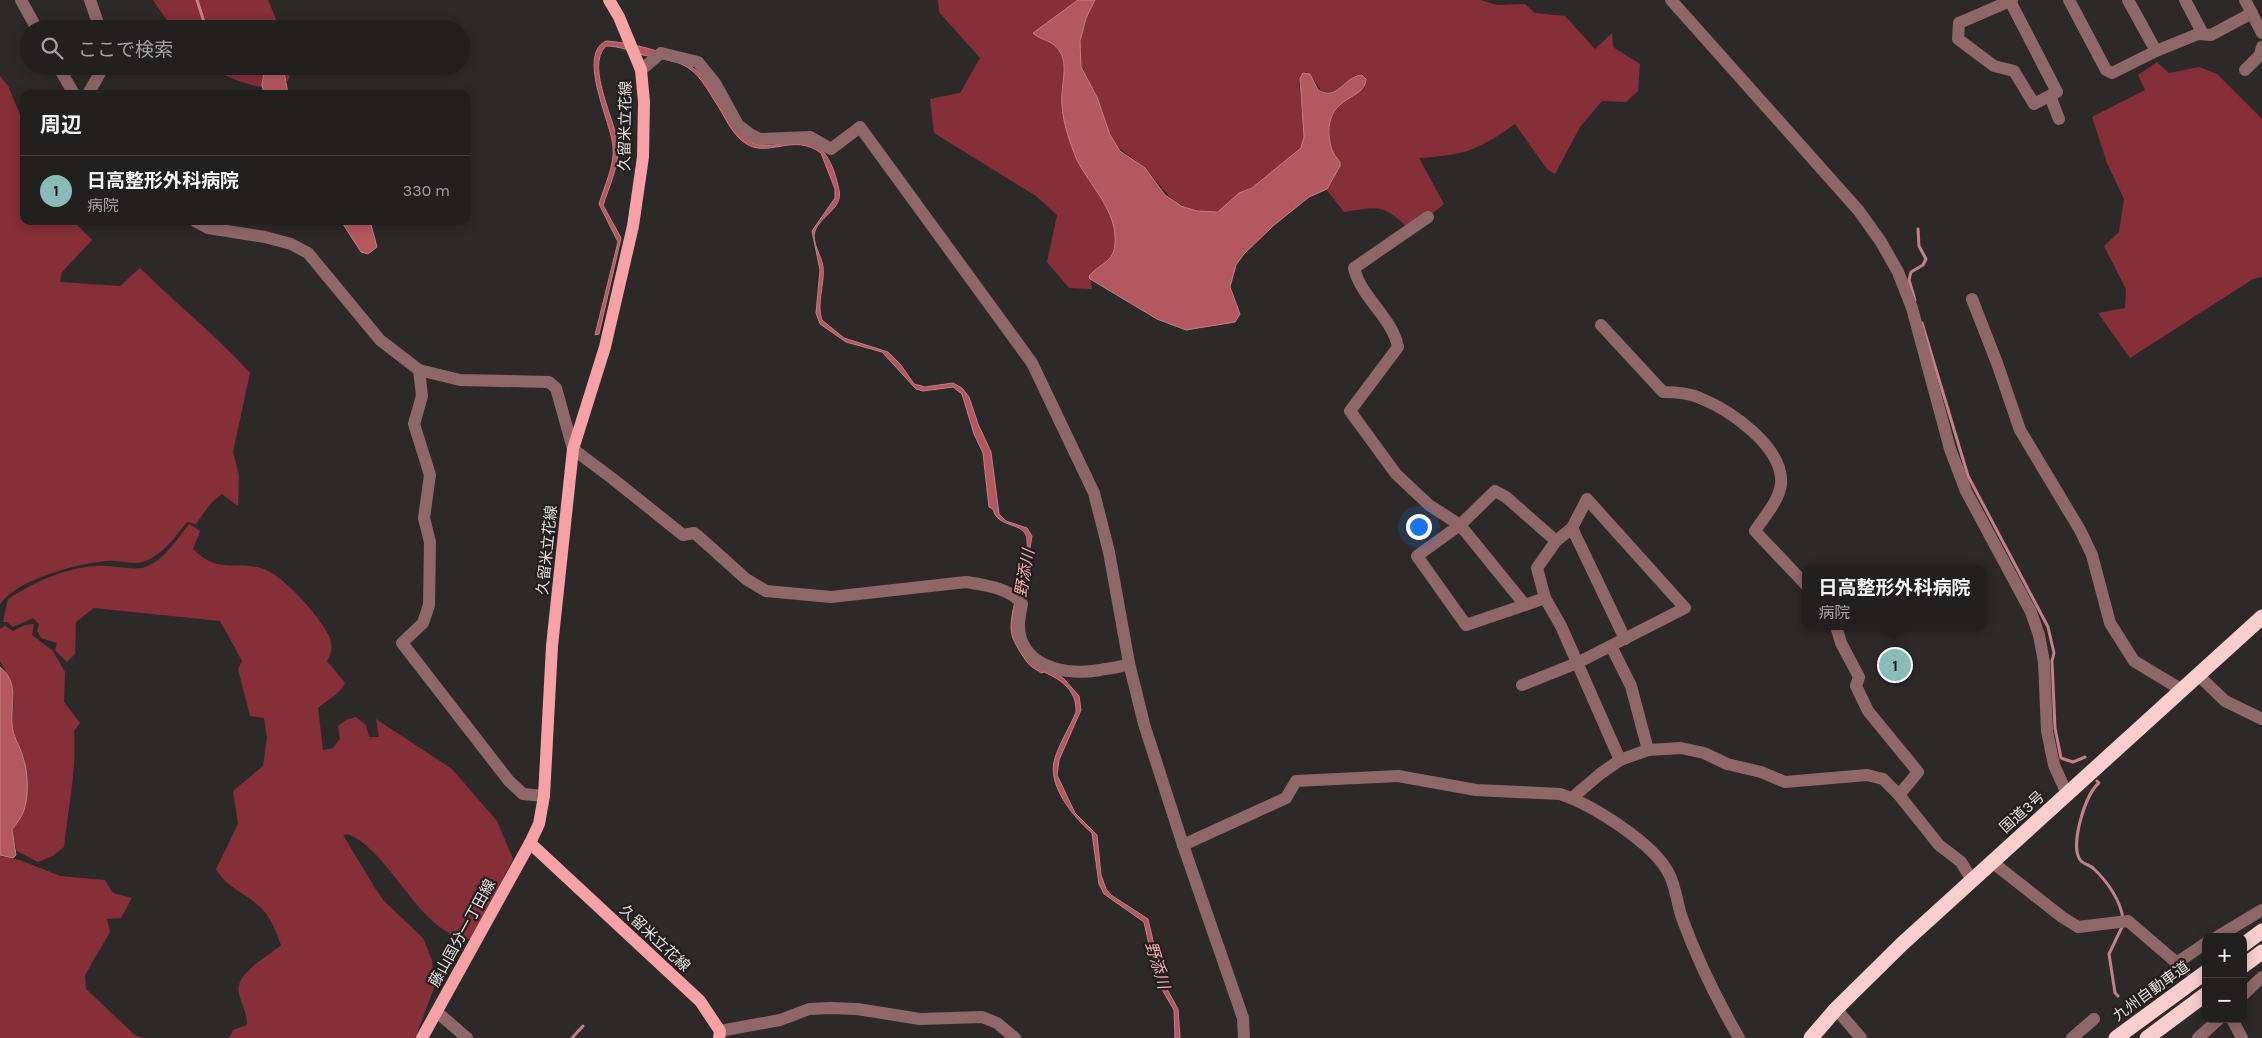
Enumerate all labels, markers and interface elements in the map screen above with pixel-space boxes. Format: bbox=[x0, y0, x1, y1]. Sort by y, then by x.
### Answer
search box bbox=[20, 20, 470, 75]
icon: search bbox=[38, 34, 66, 62]
text: ここで検索 bbox=[78, 39, 173, 61]
street label: 久留米立花線 bbox=[615, 81, 635, 171]
text: 周辺 bbox=[40, 113, 82, 137]
text: 日高整形外科病院 bbox=[87, 170, 239, 192]
text: 1 bbox=[53, 181, 59, 200]
text: 330 m bbox=[403, 181, 450, 200]
text: 病院 bbox=[87, 196, 119, 215]
street label: 久留米立花線 bbox=[533, 504, 561, 596]
your location bbox=[1406, 514, 1432, 540]
water label: 野添川 bbox=[1011, 546, 1038, 598]
popup bbox=[1802, 565, 1987, 630]
text: 日高整形外科病院 bbox=[1818, 577, 1971, 599]
text: 病院 bbox=[1818, 603, 1851, 622]
pin: 1 bbox=[1879, 646, 1911, 684]
street label: 国道3号 bbox=[1996, 787, 2048, 837]
street label: 藤山国分一丁田線 bbox=[425, 876, 499, 990]
street label: 久留米立花線 bbox=[616, 901, 694, 975]
map controls bbox=[2202, 933, 2247, 1023]
button: + bbox=[2202, 933, 2247, 978]
water label: 野添川 bbox=[1141, 939, 1174, 993]
street label: 九州自動車道 bbox=[2109, 957, 2193, 1025]
button: − bbox=[2202, 978, 2247, 1023]

